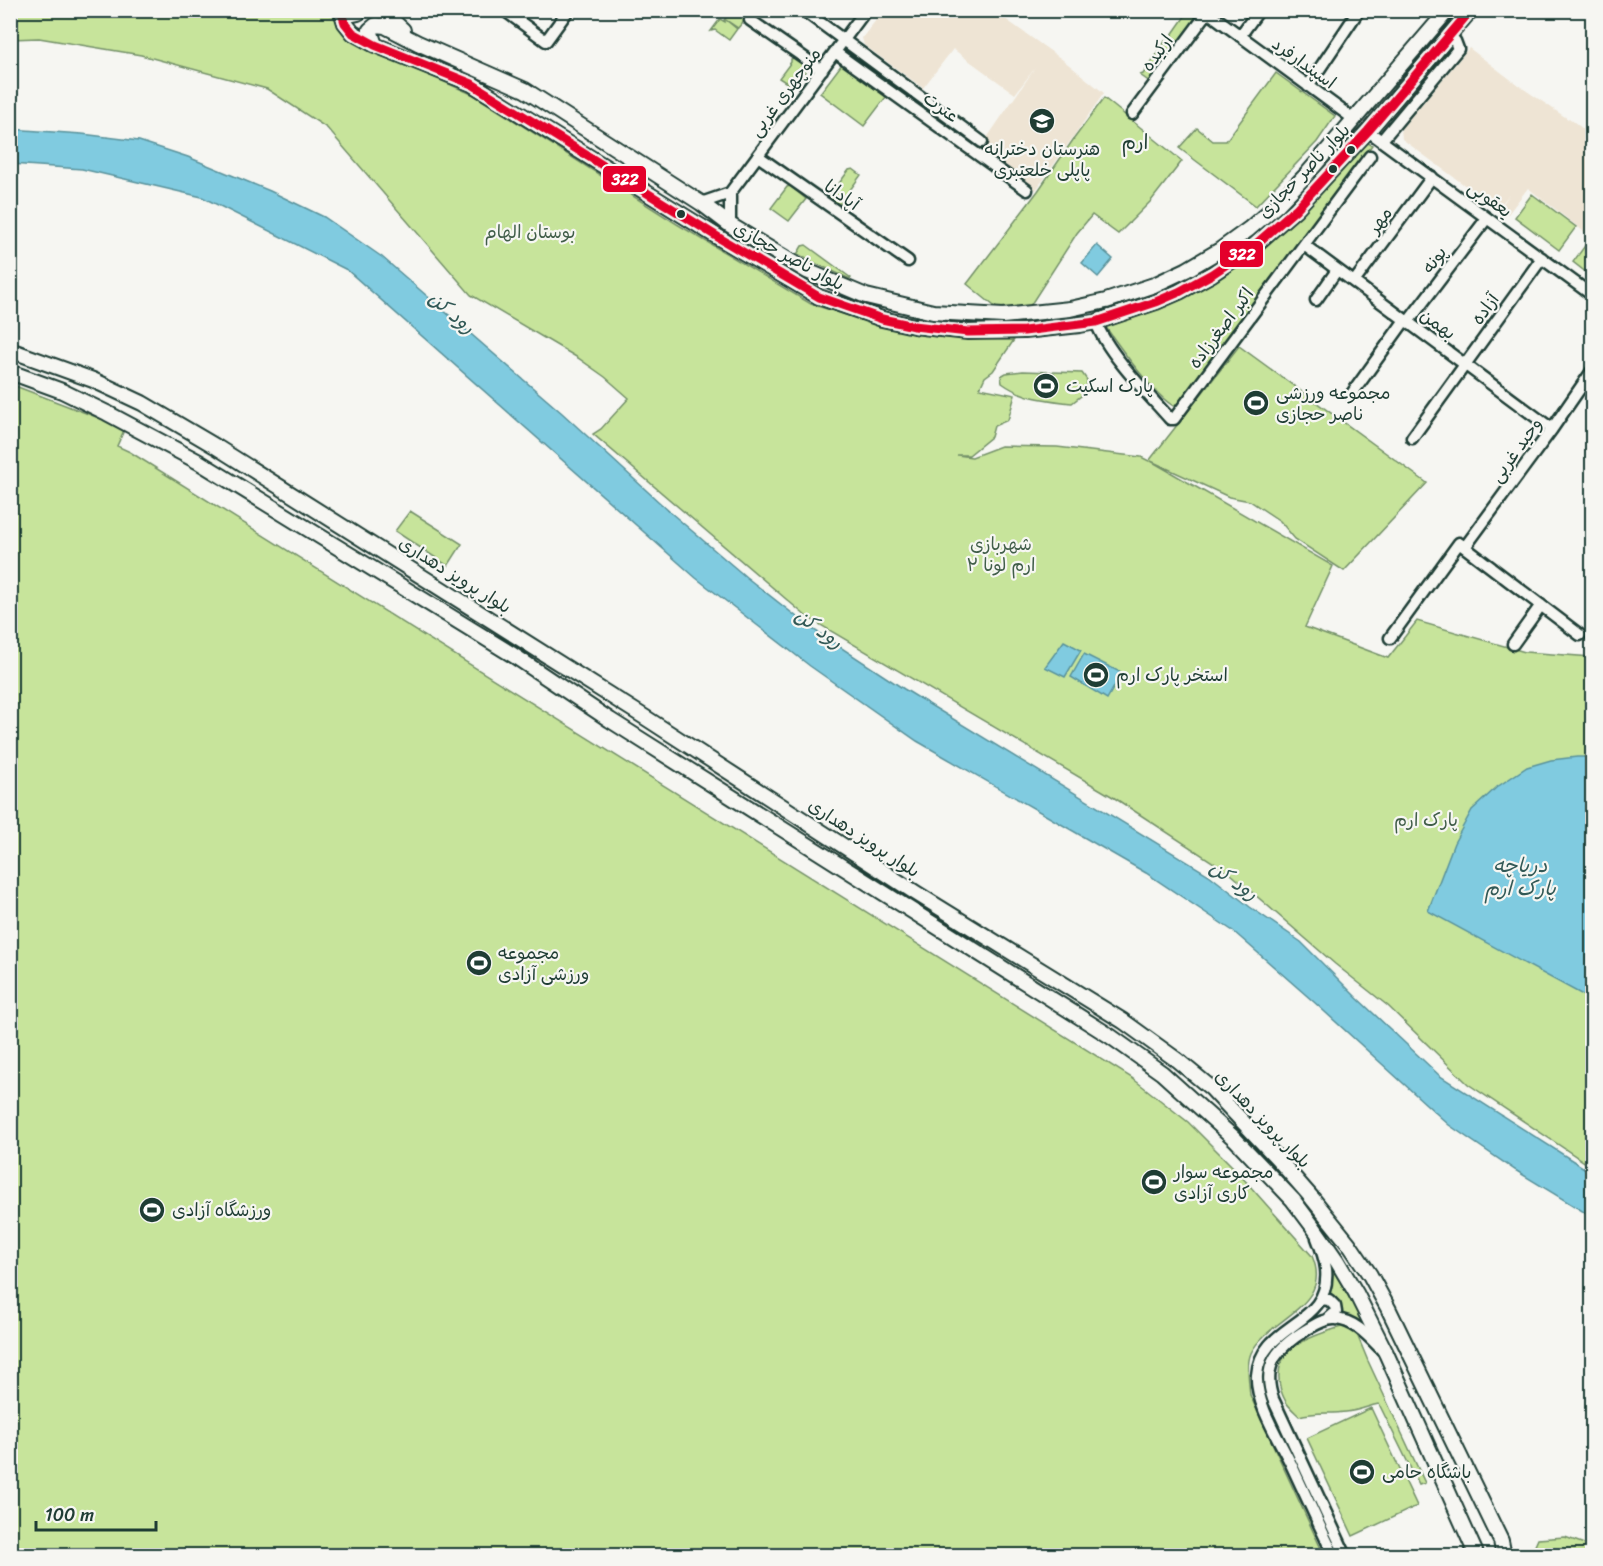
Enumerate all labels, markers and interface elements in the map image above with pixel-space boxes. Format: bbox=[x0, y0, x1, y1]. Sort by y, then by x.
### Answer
street label: ارکیده bbox=[1132, 27, 1182, 79]
street label: اسپندارفرد bbox=[1265, 28, 1343, 98]
street label: منوچهری غربی bbox=[740, 40, 830, 144]
street label: عترت bbox=[916, 83, 966, 131]
school or university icon: هنرستان دخترانه پاپلی خلعتبری bbox=[1027, 106, 1057, 136]
street label: بلوار ناصر حجازی bbox=[1250, 116, 1358, 226]
district label: ارم bbox=[1121, 125, 1149, 160]
place label: هنرستان دخترانه پاپلی خلعتبری bbox=[984, 133, 1100, 186]
unlabelled marker bbox=[1345, 144, 1357, 156]
unlabelled marker bbox=[1327, 163, 1339, 175]
line badge: 322 bbox=[602, 165, 647, 193]
text: 322 bbox=[610, 165, 639, 194]
street label: آپادانا bbox=[817, 171, 868, 220]
street label: یعقوبی bbox=[1461, 172, 1519, 226]
street label: مهر bbox=[1358, 199, 1401, 242]
unlabelled marker bbox=[675, 208, 687, 220]
street label: بلوار ناصر حجازی bbox=[727, 212, 851, 300]
park label: بوستان الهام bbox=[485, 216, 575, 248]
street label: پونه bbox=[1413, 239, 1455, 281]
line badge: 322 bbox=[1219, 240, 1264, 268]
text: 322 bbox=[1227, 240, 1256, 269]
street label: اکبر اصغرزاده bbox=[1179, 280, 1263, 376]
water label: رود کن bbox=[420, 282, 484, 343]
street label: آزاده bbox=[1462, 285, 1509, 332]
street label: بهمن bbox=[1413, 300, 1463, 348]
place label: پارک اسکیت bbox=[1066, 370, 1153, 402]
sports icon: پارک اسکیت bbox=[1031, 371, 1061, 401]
place label: مجموعه ورزشی ناصر حجازی bbox=[1276, 377, 1390, 430]
sports icon: مجموعه ورزشی ناصر حجازی bbox=[1241, 388, 1271, 418]
street label: وحید غربی bbox=[1481, 410, 1551, 490]
street label: بلوار پرویز دهداری bbox=[392, 527, 518, 623]
park label: شهربازی ارم لونا ۲ bbox=[966, 528, 1036, 581]
water label: رود کن bbox=[787, 598, 851, 659]
place label: استخر پارک ارم bbox=[1116, 659, 1228, 691]
sports icon: استخر پارک ارم bbox=[1081, 660, 1111, 690]
street label: بلوار پرویز دهداری bbox=[801, 790, 927, 886]
park label: پارک ارم bbox=[1394, 804, 1458, 836]
water label: دریاچه پارک ارم bbox=[1484, 848, 1557, 906]
water label: رود کن bbox=[1202, 851, 1266, 910]
place label: مجموعه ورزشی آزادی bbox=[498, 937, 589, 990]
sports icon: مجموعه ورزشی آزادی bbox=[464, 948, 494, 978]
street label: بلوار پرویز دهداری bbox=[1207, 1062, 1319, 1176]
place label: مجموعه سوار کاری آزادی bbox=[1172, 1156, 1274, 1209]
sports icon: مجموعه سوار کاری آزادی bbox=[1139, 1167, 1169, 1197]
place label: ورزشگاه آزادی bbox=[172, 1194, 271, 1226]
sports icon: ورزشگاه آزادی bbox=[137, 1195, 167, 1225]
place label: باشگاه حامی bbox=[1382, 1456, 1472, 1488]
sports icon: باشگاه حامی bbox=[1347, 1457, 1377, 1487]
scale bar bbox=[36, 1494, 156, 1532]
text: 100 m bbox=[45, 1499, 94, 1531]

